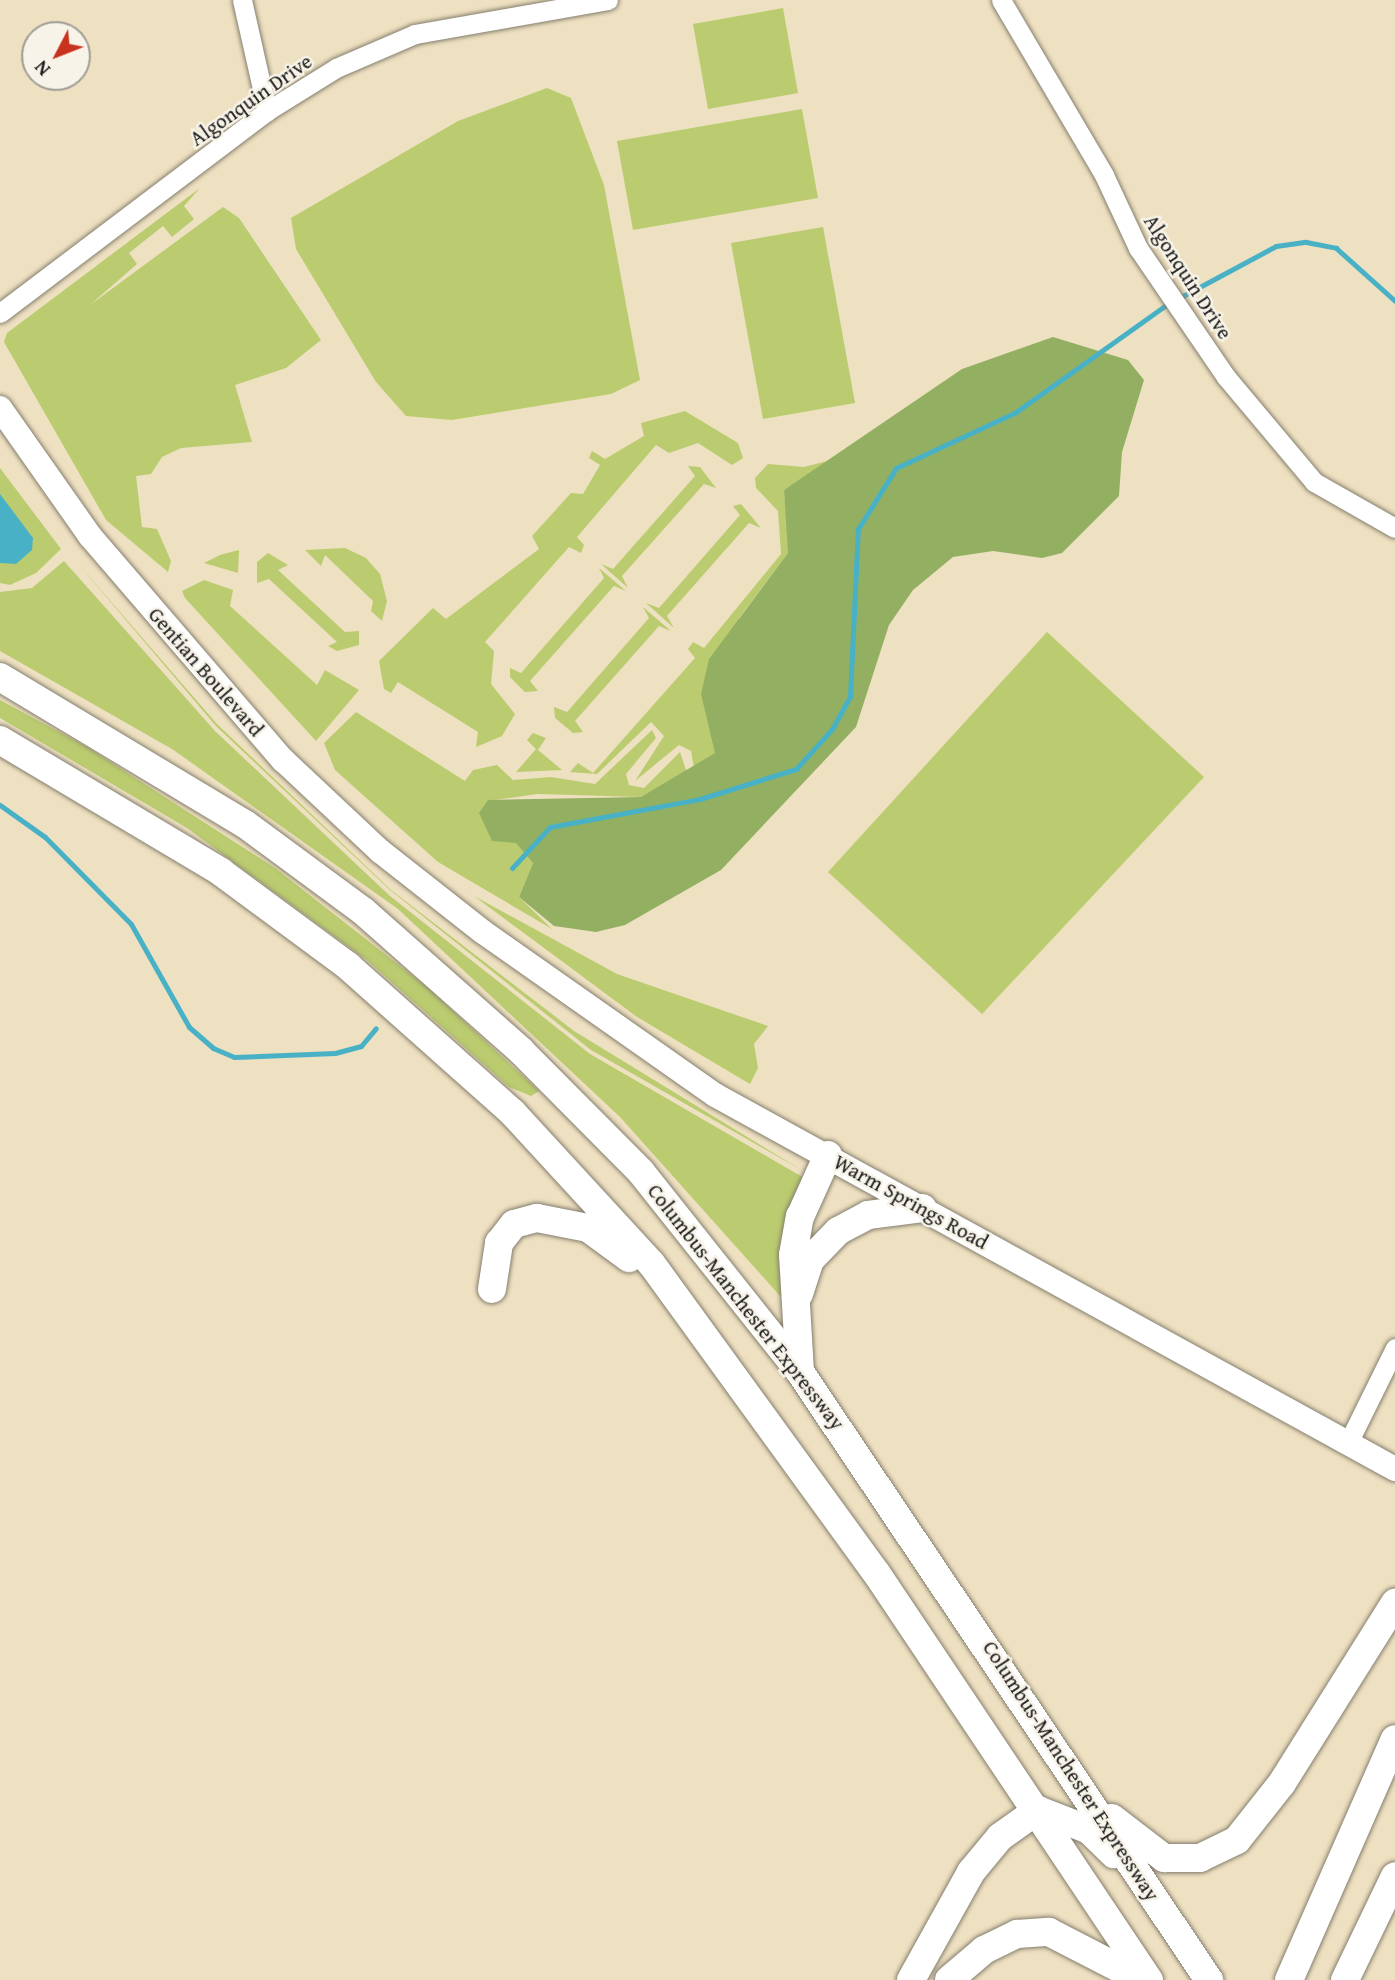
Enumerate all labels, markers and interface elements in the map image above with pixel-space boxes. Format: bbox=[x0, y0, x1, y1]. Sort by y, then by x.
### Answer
north arrow bbox=[21, 21, 91, 91]
street label: Algonquin Drive bbox=[185, 49, 317, 151]
text: N bbox=[27, 55, 57, 83]
street label: Algonquin Drive bbox=[1138, 210, 1238, 344]
street label: Gentian Boulevard bbox=[143, 602, 269, 742]
street label: Warm Springs Road bbox=[829, 1149, 993, 1255]
street label: Columbus-Manchester Expressway bbox=[642, 1179, 850, 1435]
street label: Columbus-Manchester Expressway bbox=[977, 1636, 1165, 1906]

